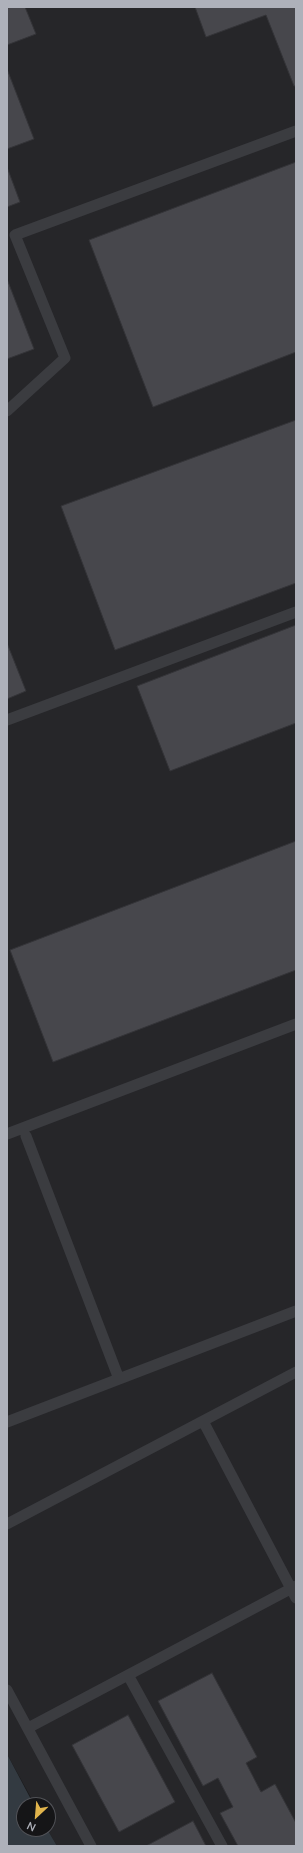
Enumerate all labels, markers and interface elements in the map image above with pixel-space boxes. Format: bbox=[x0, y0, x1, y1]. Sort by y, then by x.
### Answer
north arrow bbox=[16, 1797, 56, 1837]
text: N bbox=[24, 1819, 38, 1835]

